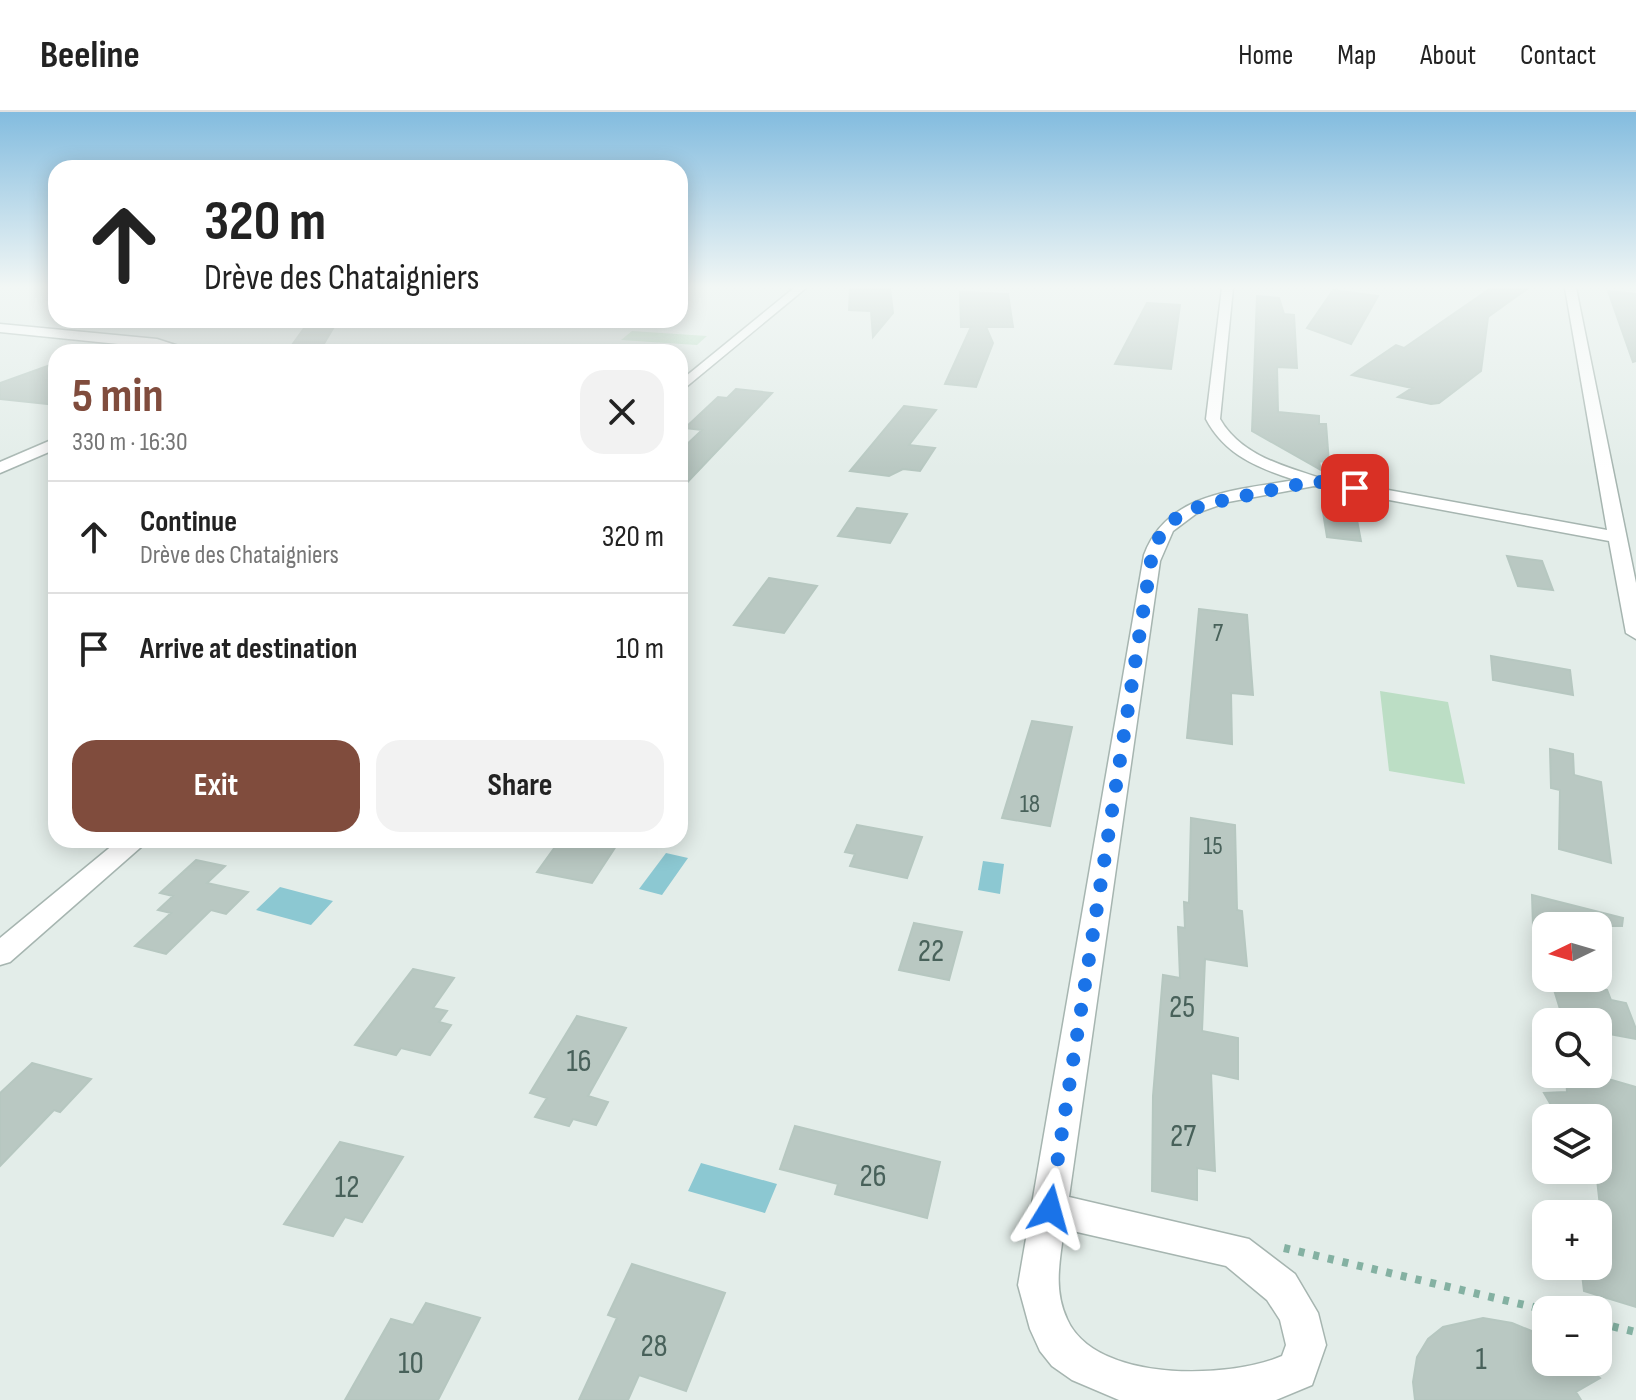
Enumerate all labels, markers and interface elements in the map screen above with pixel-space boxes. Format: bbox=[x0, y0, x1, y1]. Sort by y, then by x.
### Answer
text: Beeline bbox=[40, 33, 140, 78]
text: Home bbox=[1238, 39, 1293, 72]
text: Map bbox=[1337, 39, 1376, 72]
text: About bbox=[1420, 39, 1476, 72]
text: Contact bbox=[1520, 39, 1596, 72]
text: 320 m bbox=[204, 189, 326, 256]
icon: ahead bbox=[72, 192, 176, 296]
text: Drève des Chataigniers bbox=[204, 257, 479, 300]
text: 5 min bbox=[72, 368, 164, 425]
button: close bbox=[580, 370, 664, 454]
text: 330 m · 16:30 bbox=[72, 427, 188, 458]
pin bbox=[1321, 454, 1389, 522]
icon: arrive bbox=[1333, 466, 1377, 510]
text: Continue bbox=[140, 504, 237, 540]
icon: ahead bbox=[72, 515, 116, 559]
text: 320 m bbox=[602, 519, 664, 555]
text: Drève des Chataigniers bbox=[140, 540, 339, 571]
house number: 7 bbox=[1213, 618, 1224, 649]
icon: arrive bbox=[72, 627, 116, 671]
text: Arrive at destination bbox=[140, 631, 357, 667]
text: 10 m bbox=[616, 631, 664, 667]
button: Exit bbox=[72, 740, 360, 832]
button: Share bbox=[376, 740, 664, 832]
house number: 18 bbox=[1020, 789, 1040, 820]
house number: 15 bbox=[1203, 831, 1223, 862]
north arrow bbox=[1532, 912, 1612, 992]
map controls bbox=[1532, 912, 1612, 1376]
house number: 22 bbox=[918, 932, 944, 971]
house number: 25 bbox=[1169, 988, 1195, 1027]
button: search bbox=[1532, 1008, 1612, 1088]
house number: 16 bbox=[566, 1042, 592, 1081]
button: layers bbox=[1532, 1104, 1612, 1184]
house number: 27 bbox=[1170, 1117, 1196, 1156]
house number: 26 bbox=[859, 1157, 887, 1196]
position arrow bbox=[1008, 1167, 1092, 1251]
house number: 12 bbox=[335, 1168, 359, 1207]
button: + bbox=[1532, 1200, 1612, 1280]
button: − bbox=[1532, 1296, 1612, 1376]
house number: 28 bbox=[640, 1327, 668, 1366]
house number: 1 bbox=[1475, 1340, 1487, 1379]
house number: 10 bbox=[398, 1344, 424, 1383]

